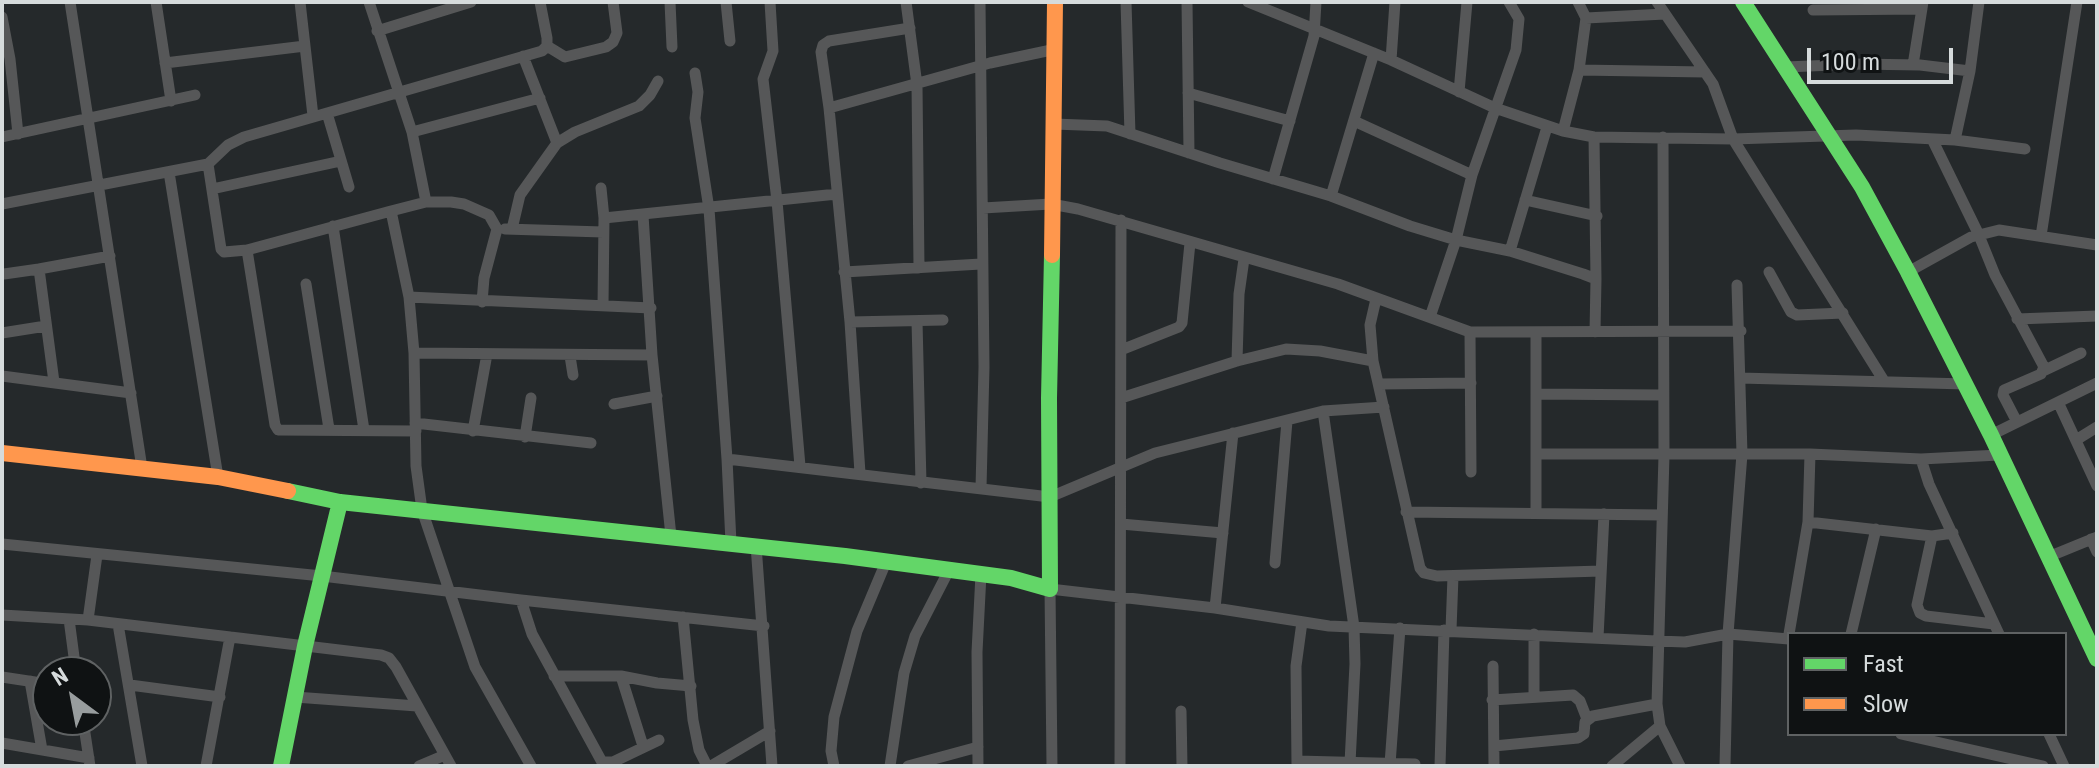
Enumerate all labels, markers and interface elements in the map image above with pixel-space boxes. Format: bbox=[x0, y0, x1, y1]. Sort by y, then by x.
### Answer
scale bar bbox=[1811, 32, 1957, 82]
text: 100 m bbox=[1821, 48, 1880, 76]
legend bbox=[1787, 632, 2067, 736]
text: Fast bbox=[1863, 650, 1904, 678]
north arrow bbox=[32, 656, 112, 736]
text: N bbox=[48, 663, 72, 691]
text: Slow bbox=[1863, 690, 1909, 718]

